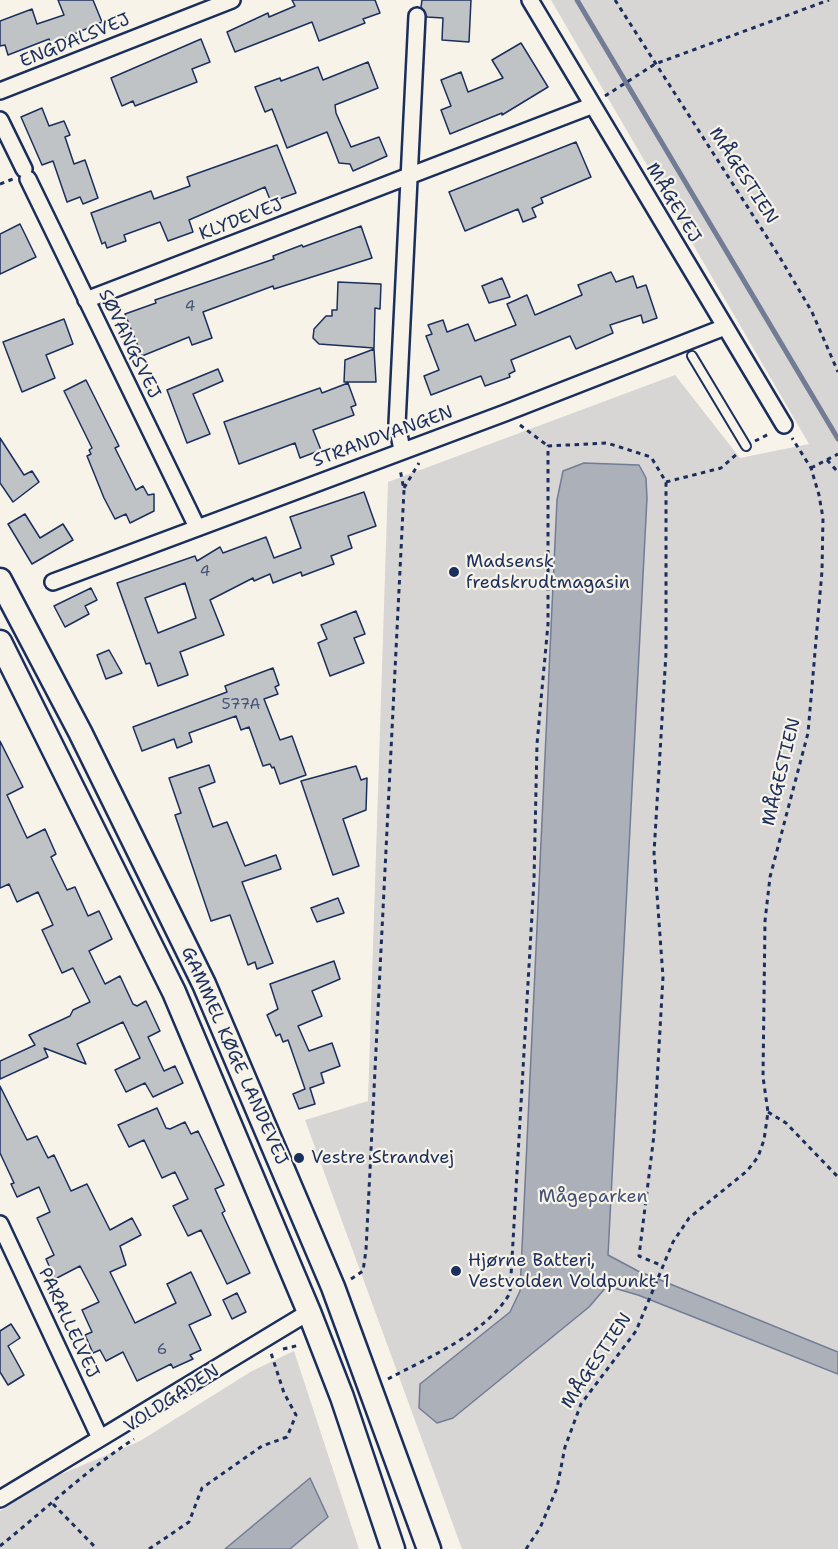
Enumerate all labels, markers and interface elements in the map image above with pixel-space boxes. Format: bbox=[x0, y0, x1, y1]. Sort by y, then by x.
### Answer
street label: ENGDALSVEJ bbox=[17, 9, 133, 73]
street label: MÅGESTIEN bbox=[704, 124, 782, 228]
street label: MÅGEVEJ bbox=[641, 159, 705, 247]
street label: KLYDEVEJ bbox=[196, 194, 286, 246]
street label: SØVANGSVEJ bbox=[93, 286, 165, 402]
house number: 4 bbox=[185, 298, 195, 316]
street label: STRANDVANGEN bbox=[310, 402, 456, 472]
place label: Madsensk fredskrudtmagasin bbox=[466, 551, 630, 594]
house number: 4 bbox=[200, 563, 210, 581]
marker: Madsensk fredskrudtmagasin bbox=[447, 565, 461, 579]
house number: 577A bbox=[222, 696, 260, 714]
street label: MÅGESTIEN bbox=[758, 716, 806, 828]
street label: GAMMEL KØGE LANDEVEJ bbox=[176, 944, 292, 1168]
place label: Vestre Strandvej bbox=[311, 1147, 454, 1169]
marker: Vestre Strandvej bbox=[292, 1151, 306, 1165]
park label: Mågeparken bbox=[539, 1186, 647, 1208]
place label: Hjørne Batteri, Vestvolden Voldpunkt 1 bbox=[468, 1250, 670, 1292]
street label: PARALLELVEJ bbox=[33, 1264, 103, 1382]
marker: Hjørne Batteri, Vestvolden Voldpunkt 1 bbox=[449, 1264, 463, 1278]
street label: MÅGESTIEN bbox=[557, 1309, 637, 1413]
house number: 6 bbox=[157, 1341, 167, 1359]
street label: VOLDGADEN bbox=[120, 1360, 224, 1438]

